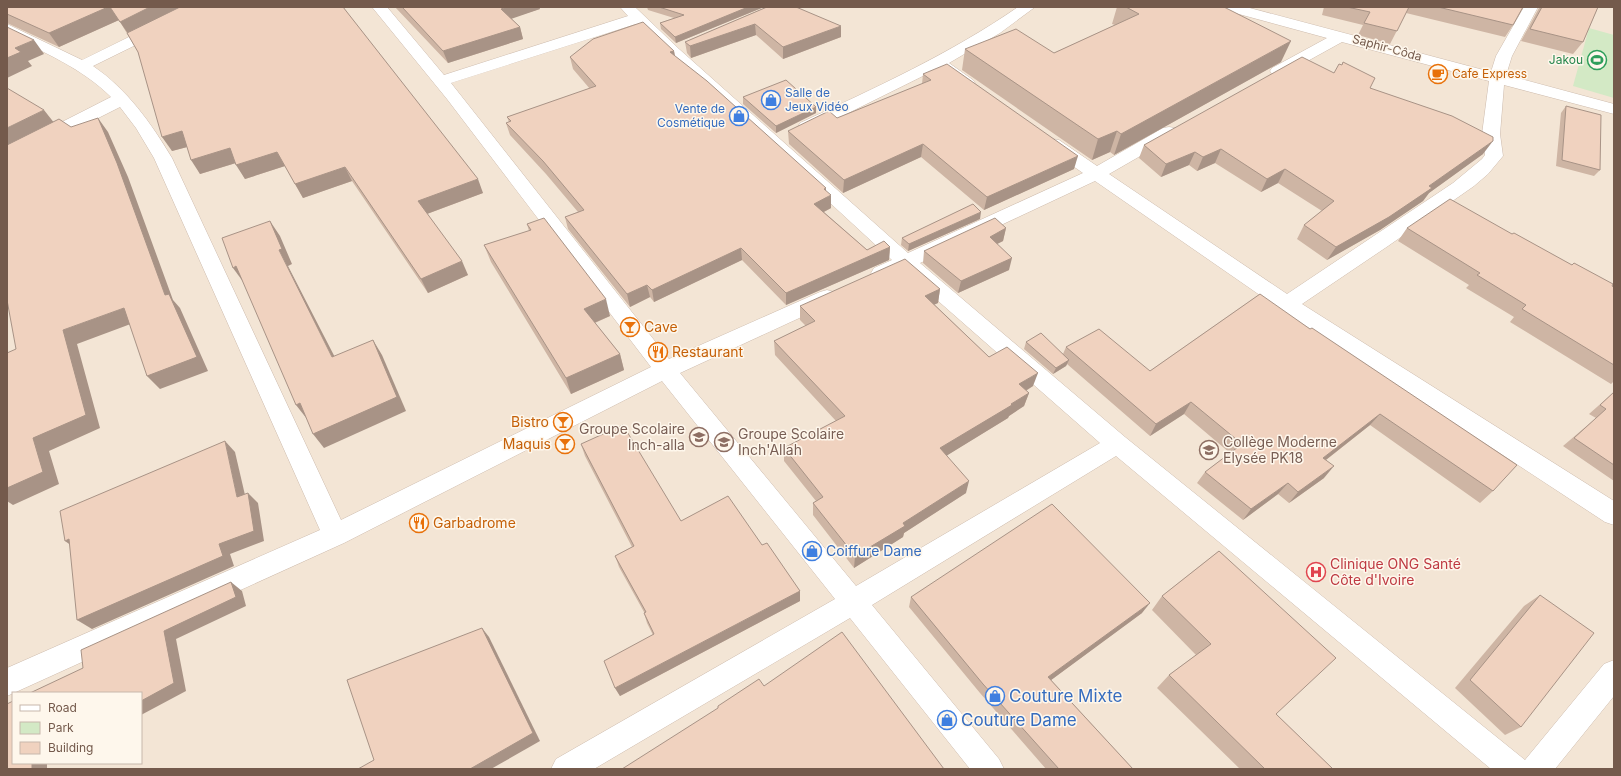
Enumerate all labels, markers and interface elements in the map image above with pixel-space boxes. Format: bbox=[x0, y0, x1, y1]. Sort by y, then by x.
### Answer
street label: Saphir-Côda bbox=[1351, 31, 1424, 64]
sports icon: Jakou bbox=[1586, 49, 1608, 71]
place label: Jakou bbox=[1549, 52, 1583, 67]
cafe icon: Cafe Express bbox=[1427, 63, 1449, 85]
place label: Cafe Express bbox=[1452, 66, 1527, 81]
place label: Salle de Jeux Vidéo bbox=[785, 85, 849, 114]
shop icon: Salle de Jeux Vidéo bbox=[760, 89, 782, 111]
place label: Vente de Cosmétique bbox=[657, 101, 725, 130]
shop icon: Vente de Cosmétique bbox=[728, 105, 750, 127]
bar icon: Cave bbox=[619, 316, 641, 338]
place label: Cave bbox=[644, 318, 678, 335]
restaurant icon: Restaurant bbox=[647, 341, 669, 363]
place label: Restaurant bbox=[672, 343, 744, 360]
bar icon: Bistro bbox=[552, 411, 574, 433]
place label: Bistro bbox=[511, 413, 549, 430]
place label: Groupe Scolaire Inch-alla bbox=[579, 420, 685, 453]
place label: Groupe Scolaire Inch'Allah bbox=[738, 425, 844, 458]
school or university icon: Groupe Scolaire Inch-alla bbox=[688, 426, 710, 448]
school or university icon: Groupe Scolaire Inch'Allah bbox=[713, 431, 735, 453]
bar icon: Maquis bbox=[554, 433, 576, 455]
place label: Collège Moderne Elysée PK18 bbox=[1223, 433, 1337, 466]
place label: Maquis bbox=[503, 435, 551, 452]
school or university icon: Collège Moderne Elysée PK18 bbox=[1198, 439, 1220, 461]
restaurant icon: Garbadrome bbox=[408, 512, 430, 534]
place label: Garbadrome bbox=[433, 514, 516, 531]
shop icon: Coiffure Dame bbox=[801, 540, 823, 562]
place label: Coiffure Dame bbox=[826, 542, 922, 559]
place label: Clinique ONG Santé Côte d'Ivoire bbox=[1330, 555, 1461, 588]
hospital icon: Clinique ONG Santé Côte d'Ivoire bbox=[1305, 561, 1327, 583]
shop icon: Couture Mixte bbox=[984, 685, 1006, 707]
place label: Couture Mixte bbox=[1009, 686, 1123, 706]
legend bbox=[12, 692, 142, 764]
text: Road bbox=[48, 700, 77, 715]
shop icon: Couture Dame bbox=[936, 709, 958, 731]
place label: Couture Dame bbox=[961, 710, 1077, 730]
text: Park bbox=[48, 720, 74, 735]
text: Building bbox=[48, 740, 93, 755]

